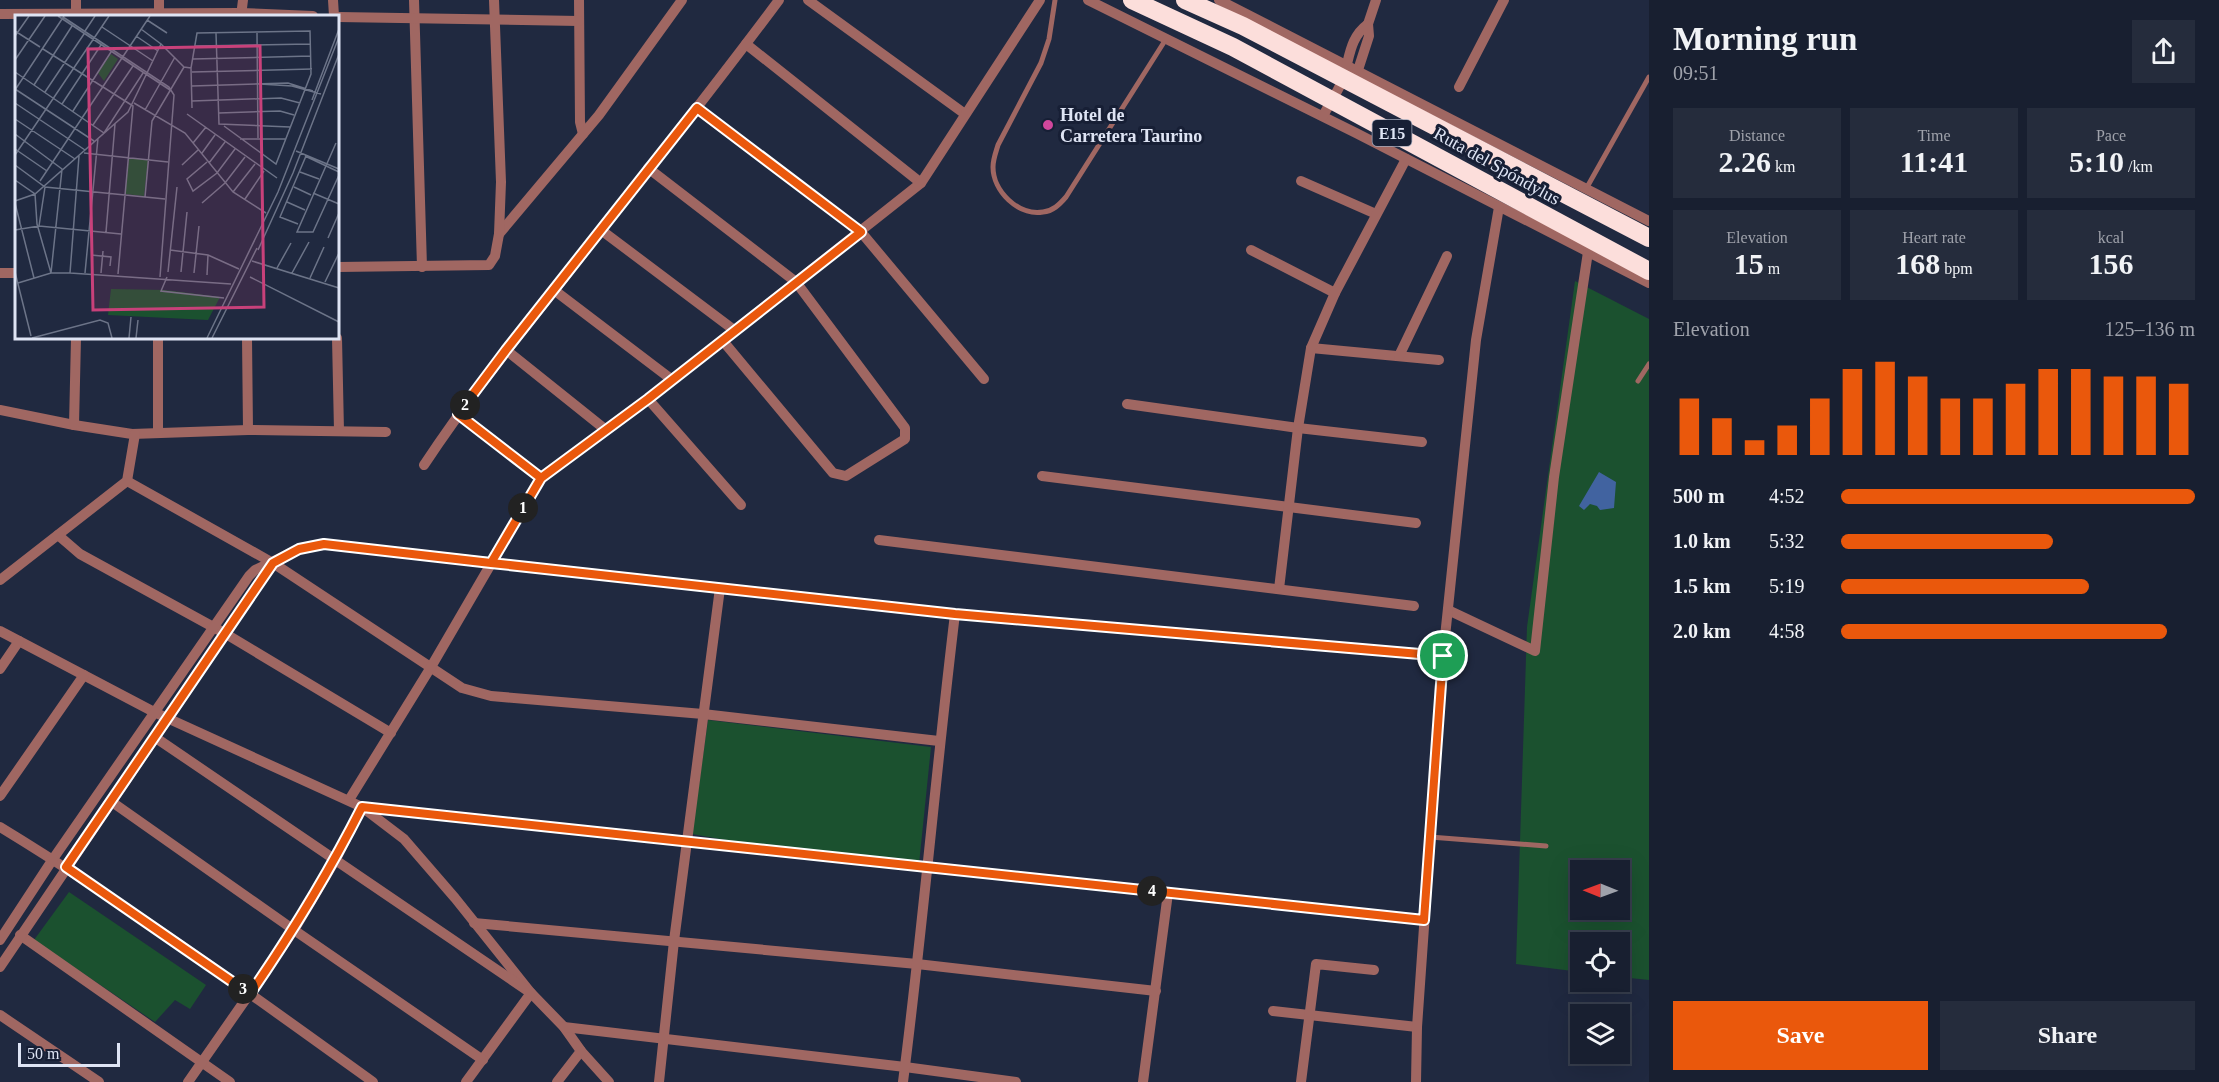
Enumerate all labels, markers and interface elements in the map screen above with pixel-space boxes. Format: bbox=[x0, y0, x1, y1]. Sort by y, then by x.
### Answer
inset map bbox=[15, 15, 339, 339]
button: share bbox=[2132, 20, 2195, 83]
text: Morning run bbox=[1673, 21, 1857, 57]
text: 09:51 bbox=[1673, 62, 1719, 84]
place label: Hotel de Carretera Taurino bbox=[1060, 105, 1202, 146]
marker: Hotel de Carretera Taurino bbox=[1041, 118, 1055, 132]
road number: E15 bbox=[1372, 120, 1412, 146]
street label: Ruta del Spóndylus bbox=[1430, 123, 1564, 209]
text: Distance bbox=[1729, 127, 1785, 144]
text: Time bbox=[1917, 127, 1951, 144]
text: Pace bbox=[2096, 127, 2126, 144]
text: 2.26 bbox=[1719, 145, 1771, 178]
text: 11:41 bbox=[1900, 145, 1968, 178]
text: 5:10 bbox=[2069, 145, 2124, 178]
text: km bbox=[1771, 158, 1795, 175]
text: /km bbox=[2124, 158, 2153, 175]
text: Elevation bbox=[1726, 229, 1788, 246]
text: Heart rate bbox=[1902, 229, 1966, 246]
text: kcal bbox=[2098, 229, 2124, 246]
text: 15 bbox=[1734, 247, 1764, 280]
text: 168 bbox=[1895, 247, 1940, 280]
text: 156 bbox=[2089, 247, 2134, 280]
text: m bbox=[1764, 260, 1780, 277]
text: bpm bbox=[1940, 260, 1973, 277]
text: Elevation bbox=[1673, 318, 1750, 340]
text: 125–136 m bbox=[2104, 318, 2195, 340]
pin: 2 bbox=[450, 390, 480, 420]
text: 2 bbox=[461, 396, 469, 413]
text: 500 m bbox=[1673, 485, 1725, 507]
text: 4:52 bbox=[1769, 485, 1805, 507]
pin: 1 bbox=[508, 493, 538, 523]
text: 1 bbox=[519, 499, 527, 516]
text: 1.0 km bbox=[1673, 530, 1731, 552]
text: 5:32 bbox=[1769, 530, 1805, 552]
text: 1.5 km bbox=[1673, 575, 1731, 597]
text: 5:19 bbox=[1769, 575, 1805, 597]
text: 2.0 km bbox=[1673, 620, 1731, 642]
text: 4:58 bbox=[1769, 620, 1805, 642]
pin bbox=[1417, 630, 1468, 681]
icon: arrive bbox=[1426, 639, 1459, 672]
north arrow bbox=[1570, 860, 1630, 920]
map controls bbox=[1570, 860, 1630, 1064]
pin: 4 bbox=[1137, 876, 1167, 906]
text: 4 bbox=[1148, 882, 1156, 899]
button: locate bbox=[1570, 932, 1630, 992]
pin: 3 bbox=[228, 974, 258, 1004]
text: 3 bbox=[239, 980, 247, 997]
button: Save bbox=[1673, 1001, 1928, 1070]
button: Share bbox=[1940, 1001, 2195, 1070]
button: layers bbox=[1570, 1004, 1630, 1064]
scale bar bbox=[18, 1040, 120, 1068]
text: 50 m bbox=[27, 1045, 59, 1062]

